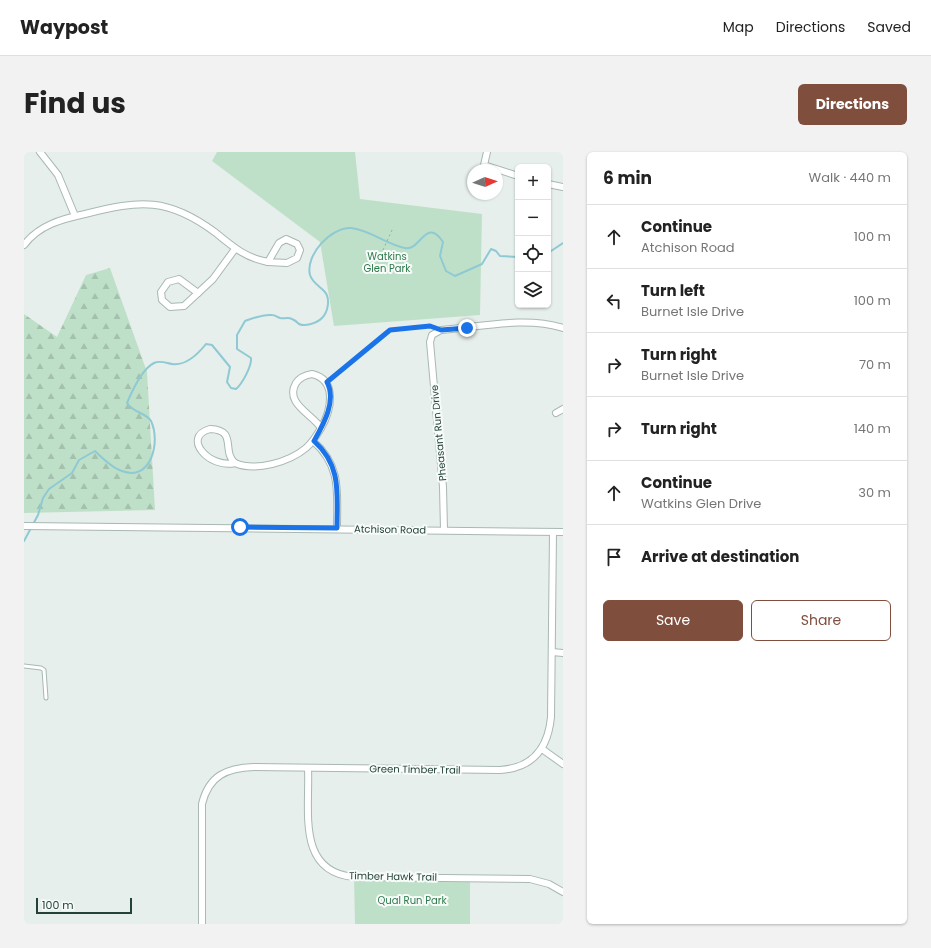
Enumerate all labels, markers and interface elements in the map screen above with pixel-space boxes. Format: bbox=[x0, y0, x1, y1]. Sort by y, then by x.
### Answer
text: Waypost bbox=[20, 14, 108, 41]
text: Map bbox=[723, 17, 754, 37]
text: Directions bbox=[776, 17, 845, 37]
text: Saved bbox=[867, 17, 911, 37]
text: Find us bbox=[24, 84, 126, 123]
button: Directions bbox=[798, 84, 907, 125]
north arrow bbox=[467, 164, 503, 200]
map controls bbox=[515, 164, 551, 308]
button: + bbox=[515, 164, 551, 200]
text: 6 min bbox=[603, 166, 652, 190]
text: Walk · 440 m bbox=[809, 168, 891, 187]
button: − bbox=[515, 200, 551, 236]
text: Continue bbox=[641, 216, 712, 237]
icon: ahead bbox=[603, 226, 625, 248]
text: 100 m bbox=[854, 227, 891, 246]
button: locate bbox=[515, 236, 551, 272]
text: Atchison Road bbox=[641, 238, 735, 257]
park label: Watkins Glen Park bbox=[364, 249, 411, 276]
button: layers bbox=[515, 272, 551, 308]
text: Turn left bbox=[641, 280, 705, 301]
icon: left bbox=[603, 290, 625, 312]
text: 100 m bbox=[854, 291, 891, 310]
text: Burnet Isle Drive bbox=[641, 302, 744, 321]
route end bbox=[458, 319, 476, 337]
text: Turn right bbox=[641, 344, 717, 365]
icon: right bbox=[603, 354, 625, 376]
text: 70 m bbox=[859, 355, 891, 374]
text: Burnet Isle Drive bbox=[641, 366, 744, 385]
street label: Pheasant Run Drive bbox=[427, 384, 450, 482]
icon: right bbox=[603, 418, 625, 440]
text: Turn right bbox=[641, 418, 717, 439]
text: 140 m bbox=[854, 419, 891, 438]
text: Continue bbox=[641, 472, 712, 493]
icon: ahead bbox=[603, 482, 625, 504]
text: 30 m bbox=[858, 483, 891, 502]
text: Watkins Glen Drive bbox=[641, 494, 761, 513]
route start bbox=[231, 518, 249, 536]
street label: Atchison Road bbox=[354, 521, 426, 538]
icon: arrive bbox=[603, 546, 625, 568]
text: Arrive at destination bbox=[641, 546, 799, 567]
button: Save bbox=[603, 600, 743, 641]
button: Share bbox=[751, 600, 891, 641]
street label: Green Timber Trail bbox=[369, 761, 461, 778]
street label: Timber Hawk Trail bbox=[349, 868, 437, 885]
park label: Qual Run Park bbox=[377, 893, 447, 908]
scale bar bbox=[36, 896, 132, 915]
text: 100 m bbox=[42, 897, 74, 913]

